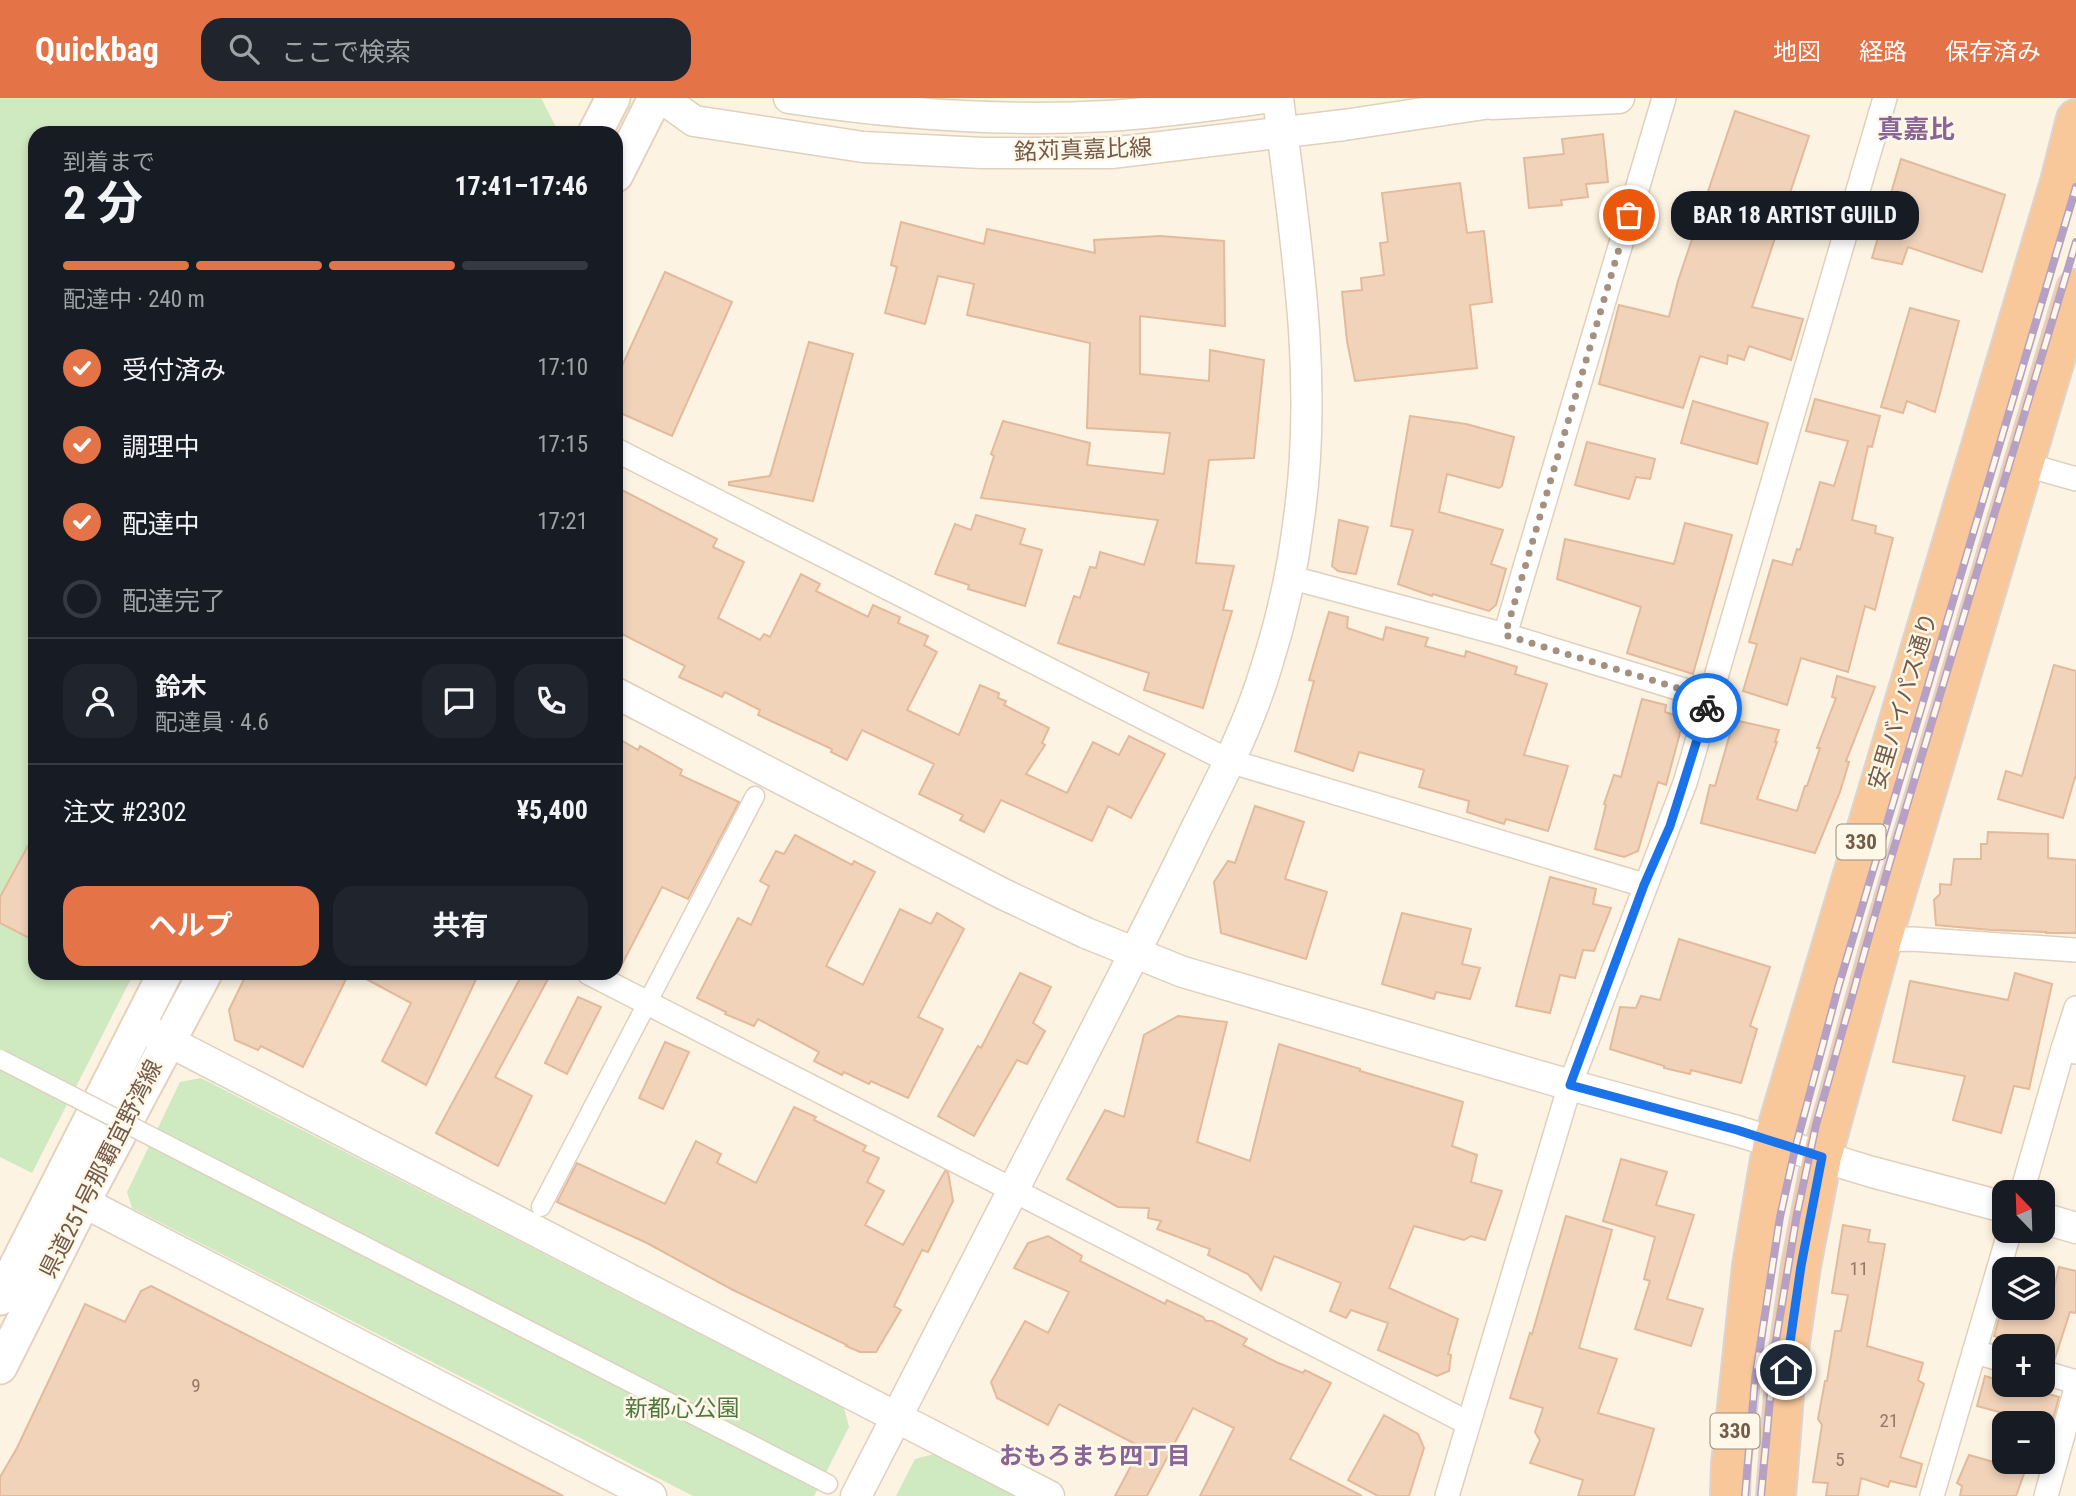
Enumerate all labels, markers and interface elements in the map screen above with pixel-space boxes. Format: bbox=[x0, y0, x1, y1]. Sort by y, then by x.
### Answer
search box bbox=[201, 18, 691, 81]
text: Quickbag bbox=[35, 30, 159, 69]
icon: search bbox=[225, 30, 263, 68]
text: ここで検索 bbox=[281, 37, 411, 67]
text: 地図 bbox=[1773, 38, 1821, 66]
text: 経路 bbox=[1859, 38, 1907, 66]
text: 保存済み bbox=[1945, 38, 2041, 66]
district label: 真嘉比 bbox=[1877, 114, 1955, 144]
street label: 銘苅真嘉比線 bbox=[1014, 134, 1152, 166]
text: 到着まで bbox=[63, 149, 155, 176]
text: 17:41–17:46 bbox=[454, 171, 588, 201]
text: 2 分 bbox=[63, 176, 143, 230]
pin bbox=[1599, 185, 1659, 245]
callout: BAR 18 ARTIST GUILD bbox=[1671, 190, 1920, 240]
icon: bag bbox=[1610, 196, 1648, 234]
text: BAR 18 ARTIST GUILD bbox=[1693, 202, 1897, 229]
text: 配達中 · 240 m bbox=[63, 286, 205, 313]
icon: check bbox=[63, 349, 101, 387]
text: 17:10 bbox=[537, 354, 588, 381]
text: 受付済み bbox=[122, 355, 226, 385]
icon: check bbox=[63, 426, 101, 464]
text: 17:15 bbox=[537, 431, 588, 458]
text: 調理中 bbox=[122, 432, 200, 462]
icon: check bbox=[63, 503, 101, 541]
text: 17:21 bbox=[537, 508, 588, 535]
text: 配達中 bbox=[122, 509, 200, 539]
text: 配達完了 bbox=[122, 586, 226, 616]
street label: 安里バイパス通り bbox=[1863, 609, 1943, 793]
button: person bbox=[63, 664, 137, 738]
button: chat bbox=[422, 664, 496, 738]
button: phone bbox=[514, 664, 588, 738]
text: 鈴木 bbox=[155, 672, 207, 702]
courier bbox=[1672, 673, 1742, 743]
icon: bike bbox=[1688, 689, 1726, 727]
text: 配達員 · 4.6 bbox=[155, 709, 269, 736]
text: ¥5,400 bbox=[517, 795, 588, 825]
text: 注文 #2302 bbox=[63, 797, 187, 827]
road number: 330 bbox=[1836, 824, 1885, 860]
button: ヘルプ bbox=[63, 886, 319, 966]
button: 共有 bbox=[333, 886, 588, 966]
street label: 県道251号那覇宜野湾線 bbox=[34, 1055, 168, 1283]
north arrow bbox=[1992, 1180, 2054, 1242]
map controls bbox=[1992, 1180, 2055, 1474]
house number: 11 bbox=[1850, 1257, 1868, 1280]
button: layers bbox=[1992, 1257, 2055, 1320]
button: + bbox=[1992, 1334, 2055, 1397]
pin bbox=[1756, 1340, 1816, 1400]
icon: home bbox=[1767, 1351, 1805, 1389]
house number: 9 bbox=[191, 1374, 201, 1397]
park label: 新都心公園 bbox=[625, 1395, 740, 1422]
house number: 21 bbox=[1880, 1409, 1898, 1432]
button: − bbox=[1992, 1411, 2055, 1474]
road number: 330 bbox=[1710, 1414, 1760, 1448]
district label: おもろまち四丁目 bbox=[999, 1442, 1191, 1470]
house number: 5 bbox=[1835, 1448, 1845, 1471]

